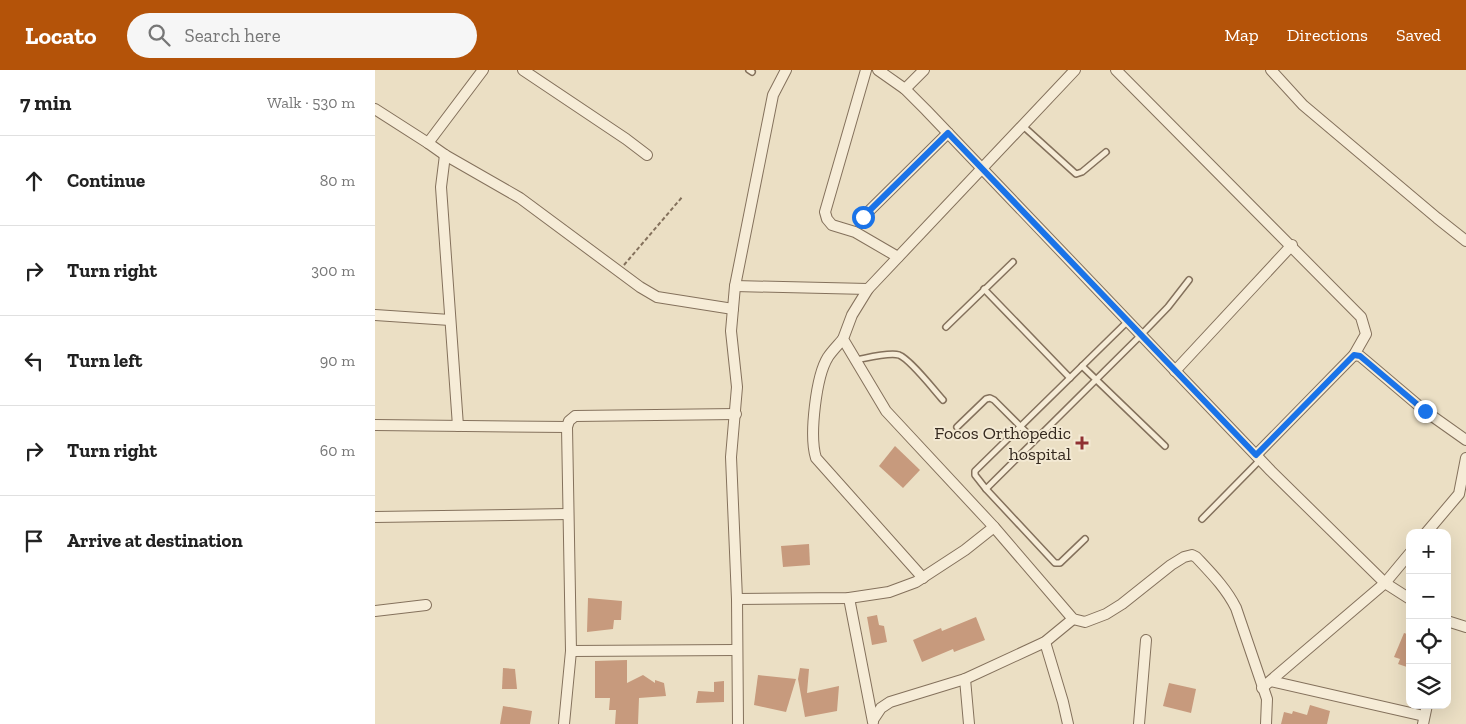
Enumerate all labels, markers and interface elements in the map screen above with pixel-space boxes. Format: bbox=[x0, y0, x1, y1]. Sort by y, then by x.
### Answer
search box bbox=[127, 13, 477, 58]
text: Locato bbox=[25, 21, 97, 50]
icon: search bbox=[145, 21, 173, 49]
text: Search here bbox=[185, 24, 281, 47]
text: Map bbox=[1224, 24, 1259, 46]
text: Directions bbox=[1287, 24, 1368, 46]
text: Saved bbox=[1396, 24, 1441, 46]
text: 7 min bbox=[20, 90, 71, 115]
text: Walk · 530 m bbox=[267, 93, 355, 112]
icon: ahead bbox=[20, 167, 48, 195]
text: Continue bbox=[67, 169, 145, 192]
text: 80 m bbox=[320, 171, 355, 190]
route start bbox=[852, 206, 875, 229]
icon: right bbox=[20, 257, 48, 285]
text: Turn right bbox=[67, 259, 157, 282]
text: 300 m bbox=[311, 261, 355, 280]
icon: left bbox=[20, 347, 48, 375]
text: Turn left bbox=[67, 349, 142, 372]
text: 90 m bbox=[320, 351, 355, 370]
route end bbox=[1414, 400, 1437, 423]
place label: Focos Orthopedic hospital bbox=[934, 422, 1071, 465]
marker: Focos Orthopedic hospital bbox=[1075, 436, 1089, 450]
icon: right bbox=[20, 437, 48, 465]
text: Turn right bbox=[67, 439, 157, 462]
text: 60 m bbox=[320, 441, 355, 460]
icon: arrive bbox=[20, 527, 48, 555]
text: Arrive at destination bbox=[67, 529, 243, 552]
map controls bbox=[1406, 529, 1451, 709]
button: + bbox=[1406, 529, 1451, 574]
button: − bbox=[1406, 574, 1451, 619]
button: locate bbox=[1406, 619, 1451, 664]
button: layers bbox=[1406, 664, 1451, 709]

